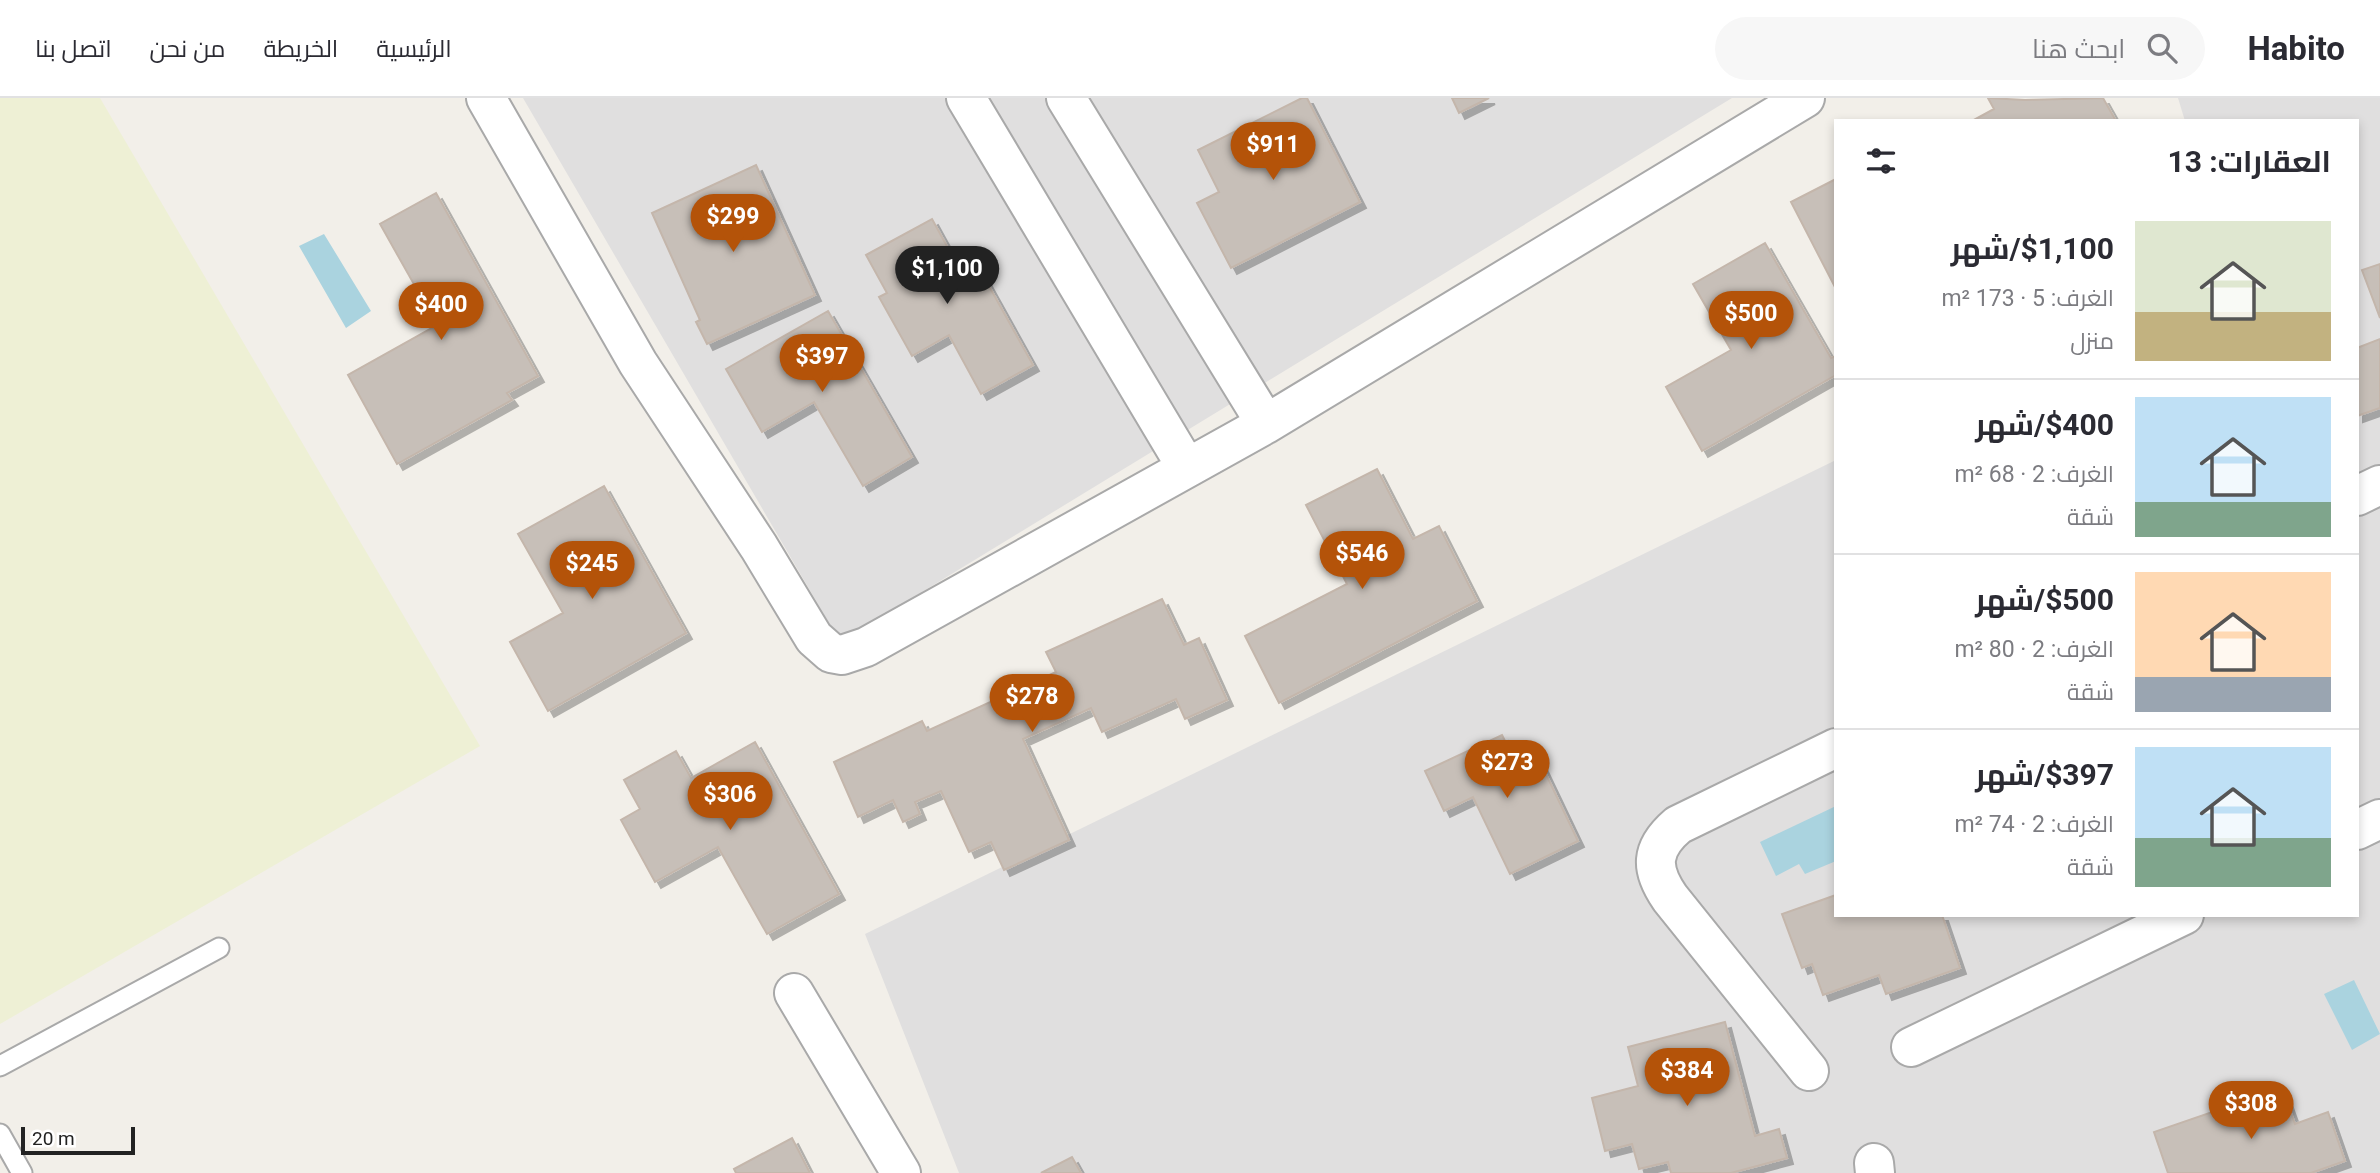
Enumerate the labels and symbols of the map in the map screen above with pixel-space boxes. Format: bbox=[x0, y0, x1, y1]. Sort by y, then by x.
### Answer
pin: $911 bbox=[1232, 122, 1314, 182]
pin: $299 bbox=[692, 194, 774, 254]
pin: $1,100 bbox=[890, 246, 1004, 306]
pin: $400 bbox=[400, 282, 482, 342]
pin: $500 bbox=[1710, 292, 1792, 351]
pin: $397 bbox=[781, 334, 863, 394]
pin: $546 bbox=[1321, 532, 1403, 591]
pin: $245 bbox=[551, 542, 633, 601]
pin: $278 bbox=[991, 674, 1073, 734]
pin: $273 bbox=[1466, 740, 1548, 800]
pin: $306 bbox=[689, 772, 771, 832]
pin: $384 bbox=[1646, 1048, 1728, 1108]
pin: $308 bbox=[2210, 1082, 2292, 1141]
scale bar bbox=[21, 1124, 135, 1156]

